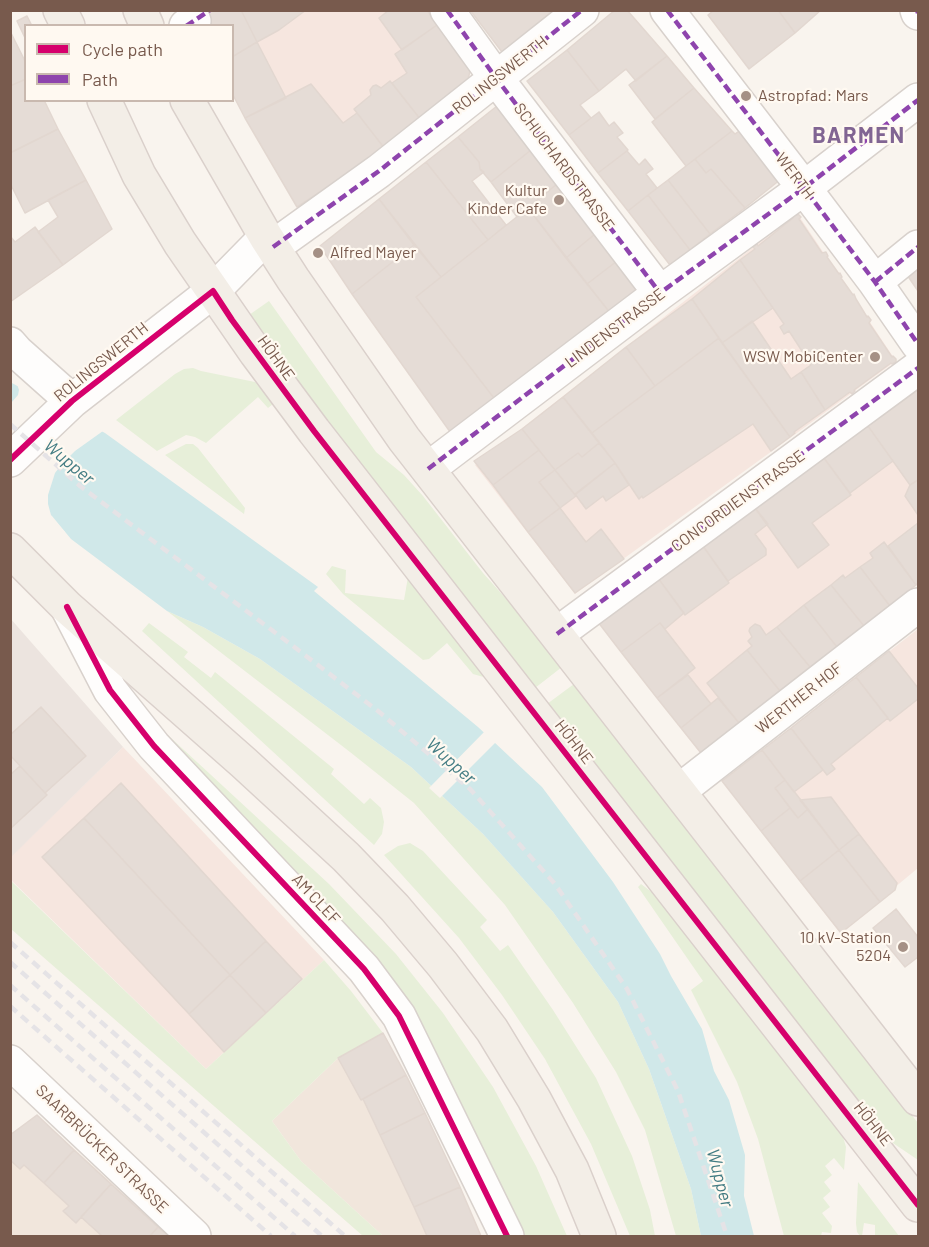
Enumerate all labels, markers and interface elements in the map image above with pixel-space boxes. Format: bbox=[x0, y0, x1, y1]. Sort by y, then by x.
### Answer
legend bbox=[24, 24, 234, 102]
street label: ROLINGSWERTH bbox=[449, 32, 551, 118]
text: Cycle path bbox=[82, 38, 163, 60]
text: Path bbox=[82, 68, 118, 90]
place label: Astropfad: Mars bbox=[758, 86, 869, 106]
marker: Astropfad: Mars bbox=[739, 89, 753, 103]
street label: SCHUCHARDSTRASSE bbox=[510, 99, 618, 235]
district label: BARMEN bbox=[812, 123, 906, 149]
street label: WERTH bbox=[771, 149, 819, 203]
place label: Kultur Kinder Cafe bbox=[467, 181, 547, 219]
marker: Kultur Kinder Cafe bbox=[552, 193, 566, 207]
place label: Alfred Mayer bbox=[330, 243, 416, 263]
marker: Alfred Mayer bbox=[311, 246, 325, 260]
street label: LINDENSTRASSE bbox=[561, 284, 669, 372]
street label: ROLINGSWERTH bbox=[50, 318, 152, 406]
street label: HÖHNE bbox=[253, 332, 299, 384]
place label: WSW MobiCenter bbox=[743, 347, 863, 367]
marker: WSW MobiCenter bbox=[868, 350, 882, 364]
water label: Wupper bbox=[39, 435, 99, 489]
street label: CONCORDIENSTRASSE bbox=[667, 446, 809, 556]
street label: WERTHER HOF bbox=[752, 658, 846, 738]
street label: HÖHNE bbox=[551, 716, 597, 768]
water label: Wupper bbox=[422, 733, 480, 789]
street label: AM CLEF bbox=[288, 870, 344, 928]
place label: 10 kV-Station 5204 bbox=[800, 928, 891, 966]
marker: 10 kV-Station 5204 bbox=[896, 940, 910, 954]
street label: SAARBRÜCKER STRASSE bbox=[32, 1081, 172, 1217]
street label: HÖHNE bbox=[850, 1098, 896, 1150]
water label: Wupper bbox=[702, 1147, 738, 1209]

